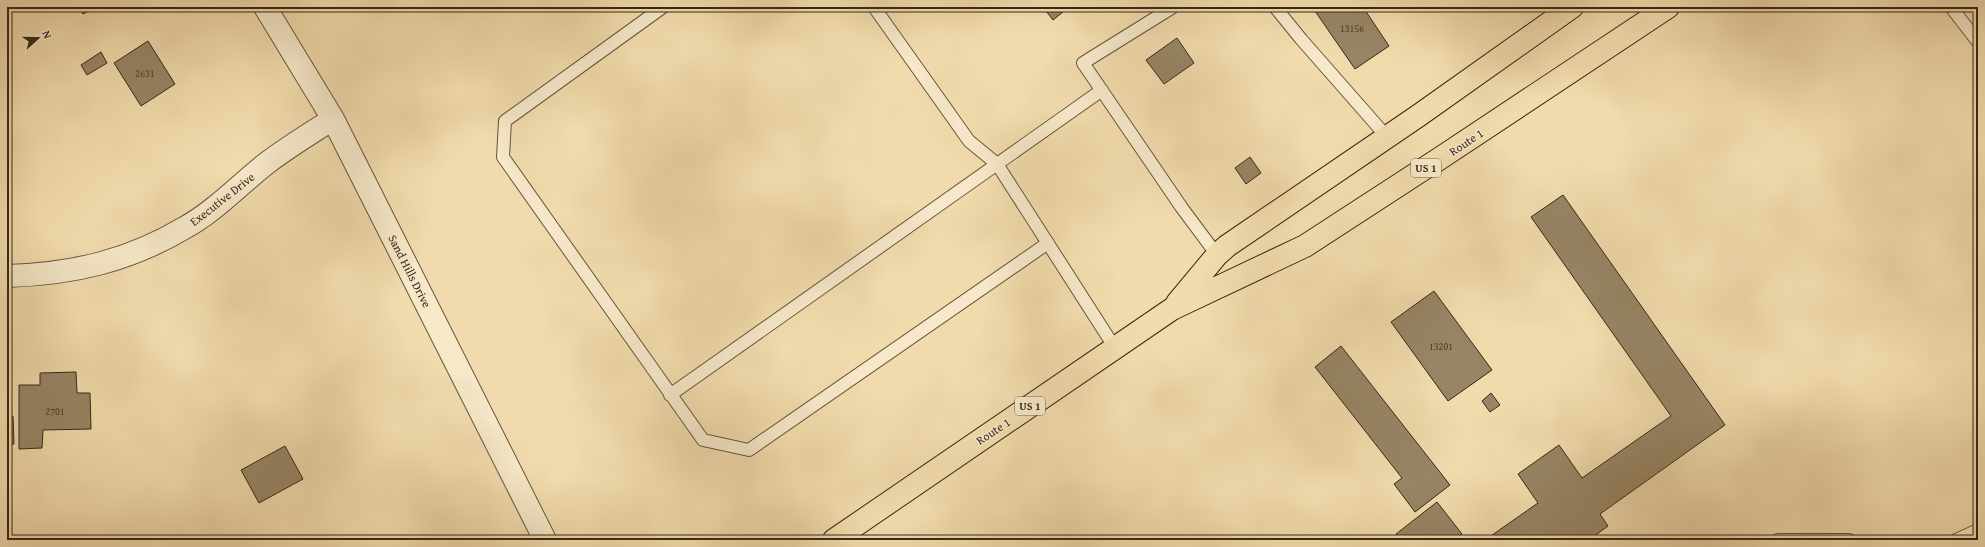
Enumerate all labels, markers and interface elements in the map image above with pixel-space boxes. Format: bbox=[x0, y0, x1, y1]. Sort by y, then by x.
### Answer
north arrow bbox=[18, 18, 58, 58]
house number: 13156 bbox=[1340, 21, 1364, 36]
text: N bbox=[39, 28, 56, 41]
house number: 2631 bbox=[135, 66, 155, 81]
street label: Route 1 bbox=[1446, 124, 1487, 160]
road number: US 1 bbox=[1411, 159, 1441, 177]
street label: Executive Drive bbox=[186, 168, 258, 230]
street label: Sand Hills Drive bbox=[384, 232, 436, 311]
house number: 13201 bbox=[1429, 339, 1453, 354]
road number: US 1 bbox=[1015, 397, 1045, 415]
house number: 2701 bbox=[45, 404, 65, 419]
street label: Route 1 bbox=[973, 413, 1014, 449]

